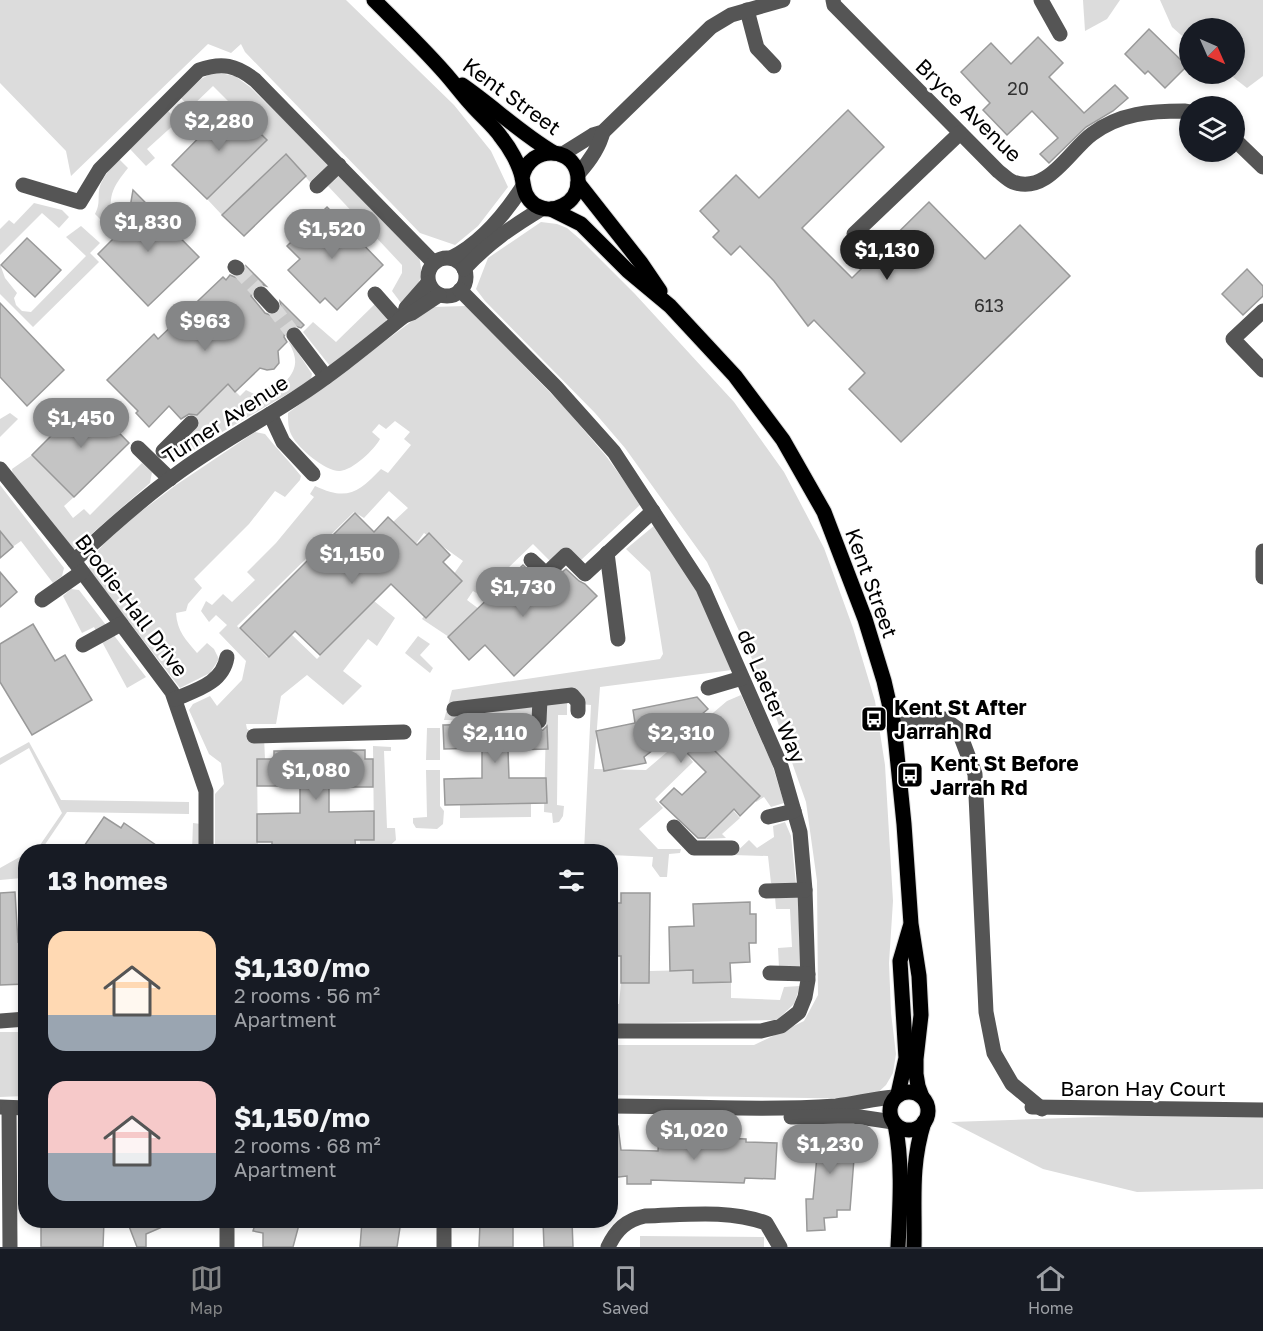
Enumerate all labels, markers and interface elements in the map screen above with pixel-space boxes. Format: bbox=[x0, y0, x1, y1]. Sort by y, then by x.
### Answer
north arrow bbox=[1179, 18, 1245, 84]
map controls bbox=[1179, 18, 1245, 162]
street label: Kent Street bbox=[458, 52, 566, 140]
street label: Bryce Avenue bbox=[911, 53, 1027, 167]
house number: 20 bbox=[1007, 77, 1029, 99]
button: layers bbox=[1179, 96, 1245, 162]
pin: $2,280 bbox=[170, 101, 268, 152]
text: $2,280 bbox=[184, 108, 254, 132]
pin: $1,830 bbox=[99, 202, 197, 253]
text: $1,830 bbox=[114, 209, 182, 233]
pin: $1,520 bbox=[283, 209, 381, 260]
text: $1,520 bbox=[298, 216, 366, 240]
pin: $1,130 bbox=[838, 230, 936, 281]
text: $1,130 bbox=[854, 237, 920, 261]
house number: 613 bbox=[974, 294, 1004, 316]
pin: $963 bbox=[169, 301, 241, 352]
text: $963 bbox=[180, 308, 231, 332]
street label: Turner Avenue bbox=[157, 369, 293, 469]
pin: $1,450 bbox=[32, 398, 130, 449]
text: $1,450 bbox=[47, 405, 115, 429]
street label: Kent Street bbox=[840, 525, 904, 641]
street label: Brodie-Hall Drive bbox=[70, 529, 194, 681]
pin: $1,150 bbox=[303, 534, 401, 585]
text: $1,150 bbox=[319, 541, 385, 565]
pin: $1,730 bbox=[474, 567, 572, 618]
text: $1,730 bbox=[490, 574, 556, 598]
street label: de Laeter Way bbox=[732, 625, 812, 767]
place label: Kent St After Jarrah Rd bbox=[894, 694, 1027, 744]
bus stop icon: Kent St After Jarrah Rd bbox=[859, 704, 889, 734]
pin: $2,110 bbox=[446, 713, 544, 764]
pin: $2,310 bbox=[632, 713, 730, 764]
text: $2,110 bbox=[462, 720, 528, 744]
text: $2,310 bbox=[647, 720, 715, 744]
pin: $1,080 bbox=[267, 750, 365, 801]
place label: Kent St Before Jarrah Rd bbox=[930, 750, 1079, 800]
text: $1,080 bbox=[282, 757, 350, 781]
bus stop icon: Kent St Before Jarrah Rd bbox=[895, 760, 925, 790]
icon: filters bbox=[555, 864, 588, 897]
text: 13 homes bbox=[48, 865, 168, 896]
text: $1,130/mo bbox=[234, 952, 370, 983]
icon: home bbox=[96, 955, 168, 1027]
text: 2 rooms · 56 m² bbox=[234, 983, 380, 1007]
text: Apartment bbox=[234, 1007, 337, 1031]
street label: Baron Hay Court bbox=[1060, 1075, 1226, 1101]
text: $1,150/mo bbox=[234, 1102, 370, 1133]
icon: home bbox=[96, 1105, 168, 1177]
pin: $1,020 bbox=[645, 1110, 743, 1161]
text: $1,020 bbox=[660, 1117, 728, 1141]
pin: $1,230 bbox=[781, 1124, 879, 1175]
text: $1,230 bbox=[796, 1131, 864, 1155]
text: 2 rooms · 68 m² bbox=[234, 1133, 381, 1157]
text: Apartment bbox=[234, 1157, 337, 1181]
tab: Map bbox=[190, 1262, 223, 1318]
tab: Saved bbox=[602, 1262, 649, 1318]
tab: Home bbox=[1028, 1262, 1073, 1318]

